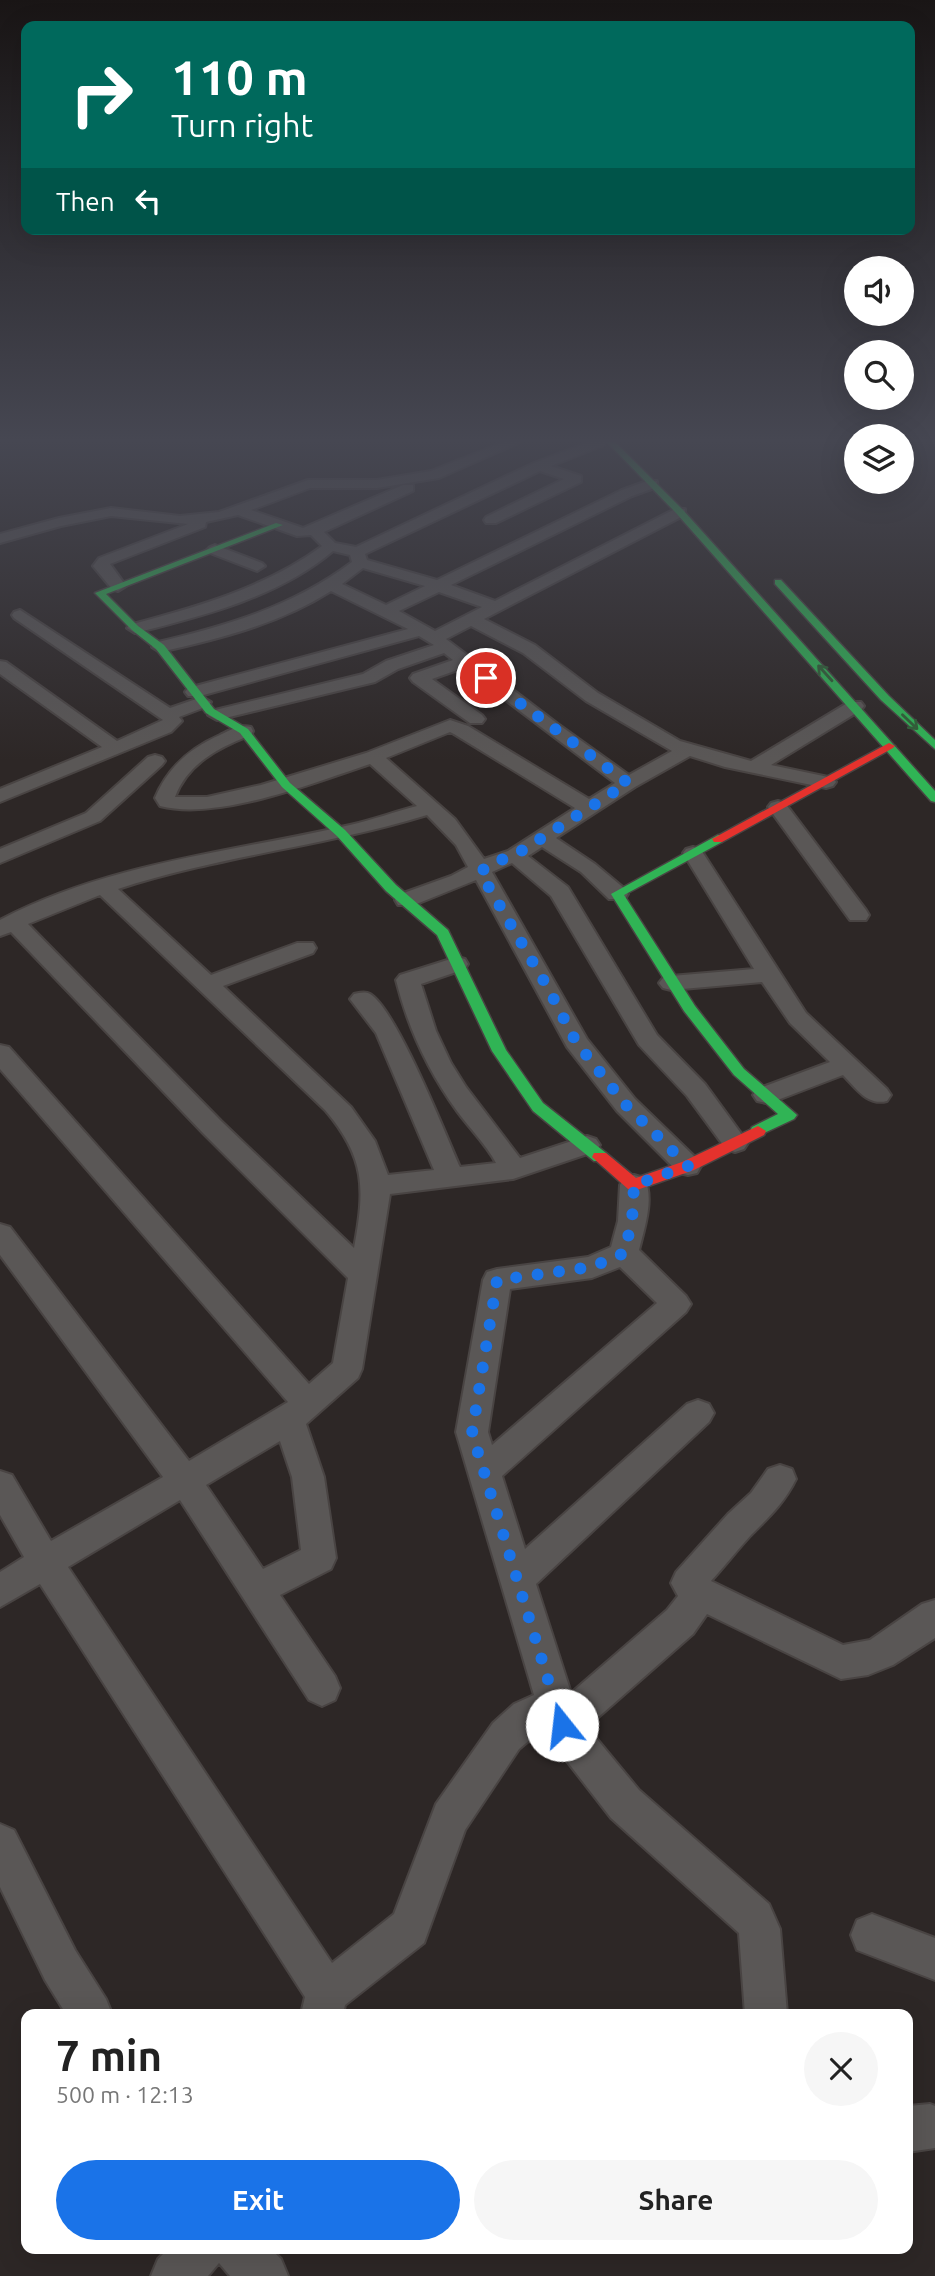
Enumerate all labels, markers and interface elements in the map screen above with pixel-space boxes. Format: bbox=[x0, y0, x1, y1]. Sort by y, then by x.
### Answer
icon: right bbox=[56, 49, 147, 140]
text: 110 m bbox=[171, 49, 308, 104]
text: Turn right bbox=[171, 107, 313, 143]
icon: left bbox=[129, 182, 167, 220]
text: Then bbox=[56, 187, 115, 216]
map controls bbox=[844, 256, 914, 494]
button: sound bbox=[844, 256, 914, 326]
button: search bbox=[844, 340, 914, 410]
button: layers bbox=[844, 424, 914, 494]
pin bbox=[456, 648, 516, 708]
icon: arrive bbox=[467, 659, 505, 697]
one-way arrow bbox=[817, 664, 833, 682]
one-way arrow bbox=[901, 713, 918, 730]
position arrow bbox=[525, 1688, 599, 1762]
text: 7 min bbox=[56, 2032, 162, 2079]
button: close bbox=[804, 2032, 878, 2106]
text: 500 m · 12:13 bbox=[56, 2082, 194, 2107]
button: Exit bbox=[56, 2160, 460, 2240]
button: Share bbox=[474, 2160, 878, 2240]

